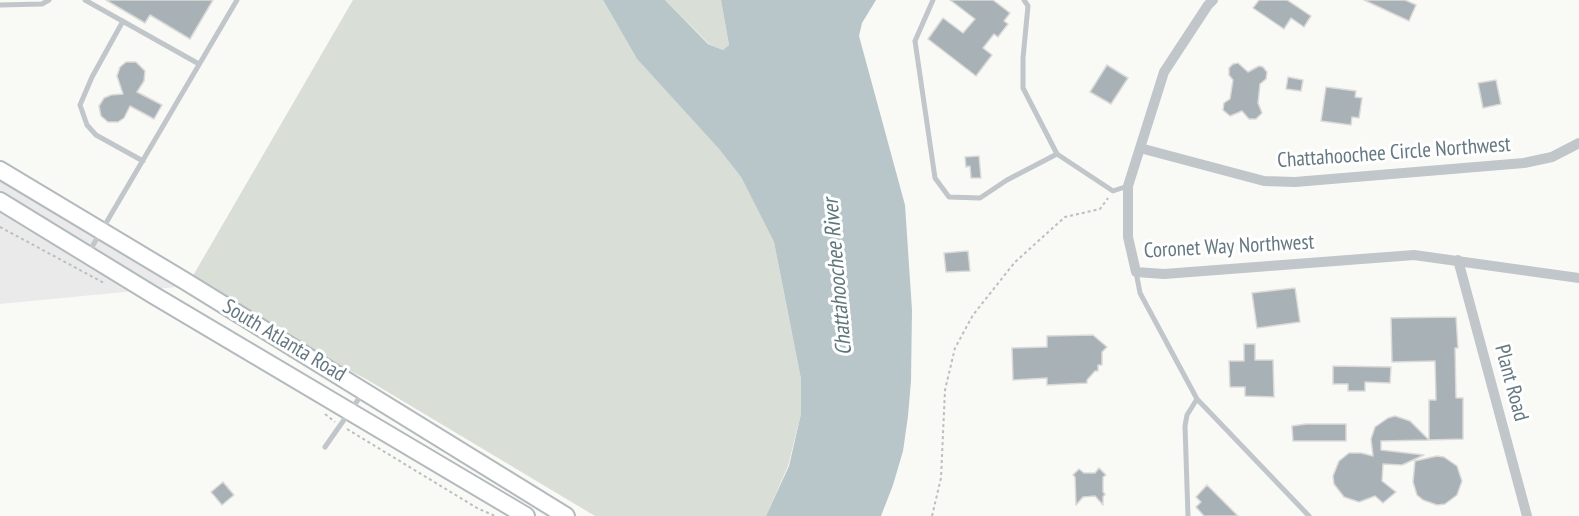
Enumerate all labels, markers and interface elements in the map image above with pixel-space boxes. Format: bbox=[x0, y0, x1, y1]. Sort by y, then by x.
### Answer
street label: Chattahoochee Circle Northwest bbox=[1277, 132, 1511, 174]
water label: Chattahoochee River bbox=[818, 197, 858, 357]
street label: Coronet Way Northwest bbox=[1143, 230, 1315, 264]
street label: South Atlanta Road bbox=[218, 294, 350, 388]
street label: Plant Road bbox=[1489, 342, 1533, 424]

